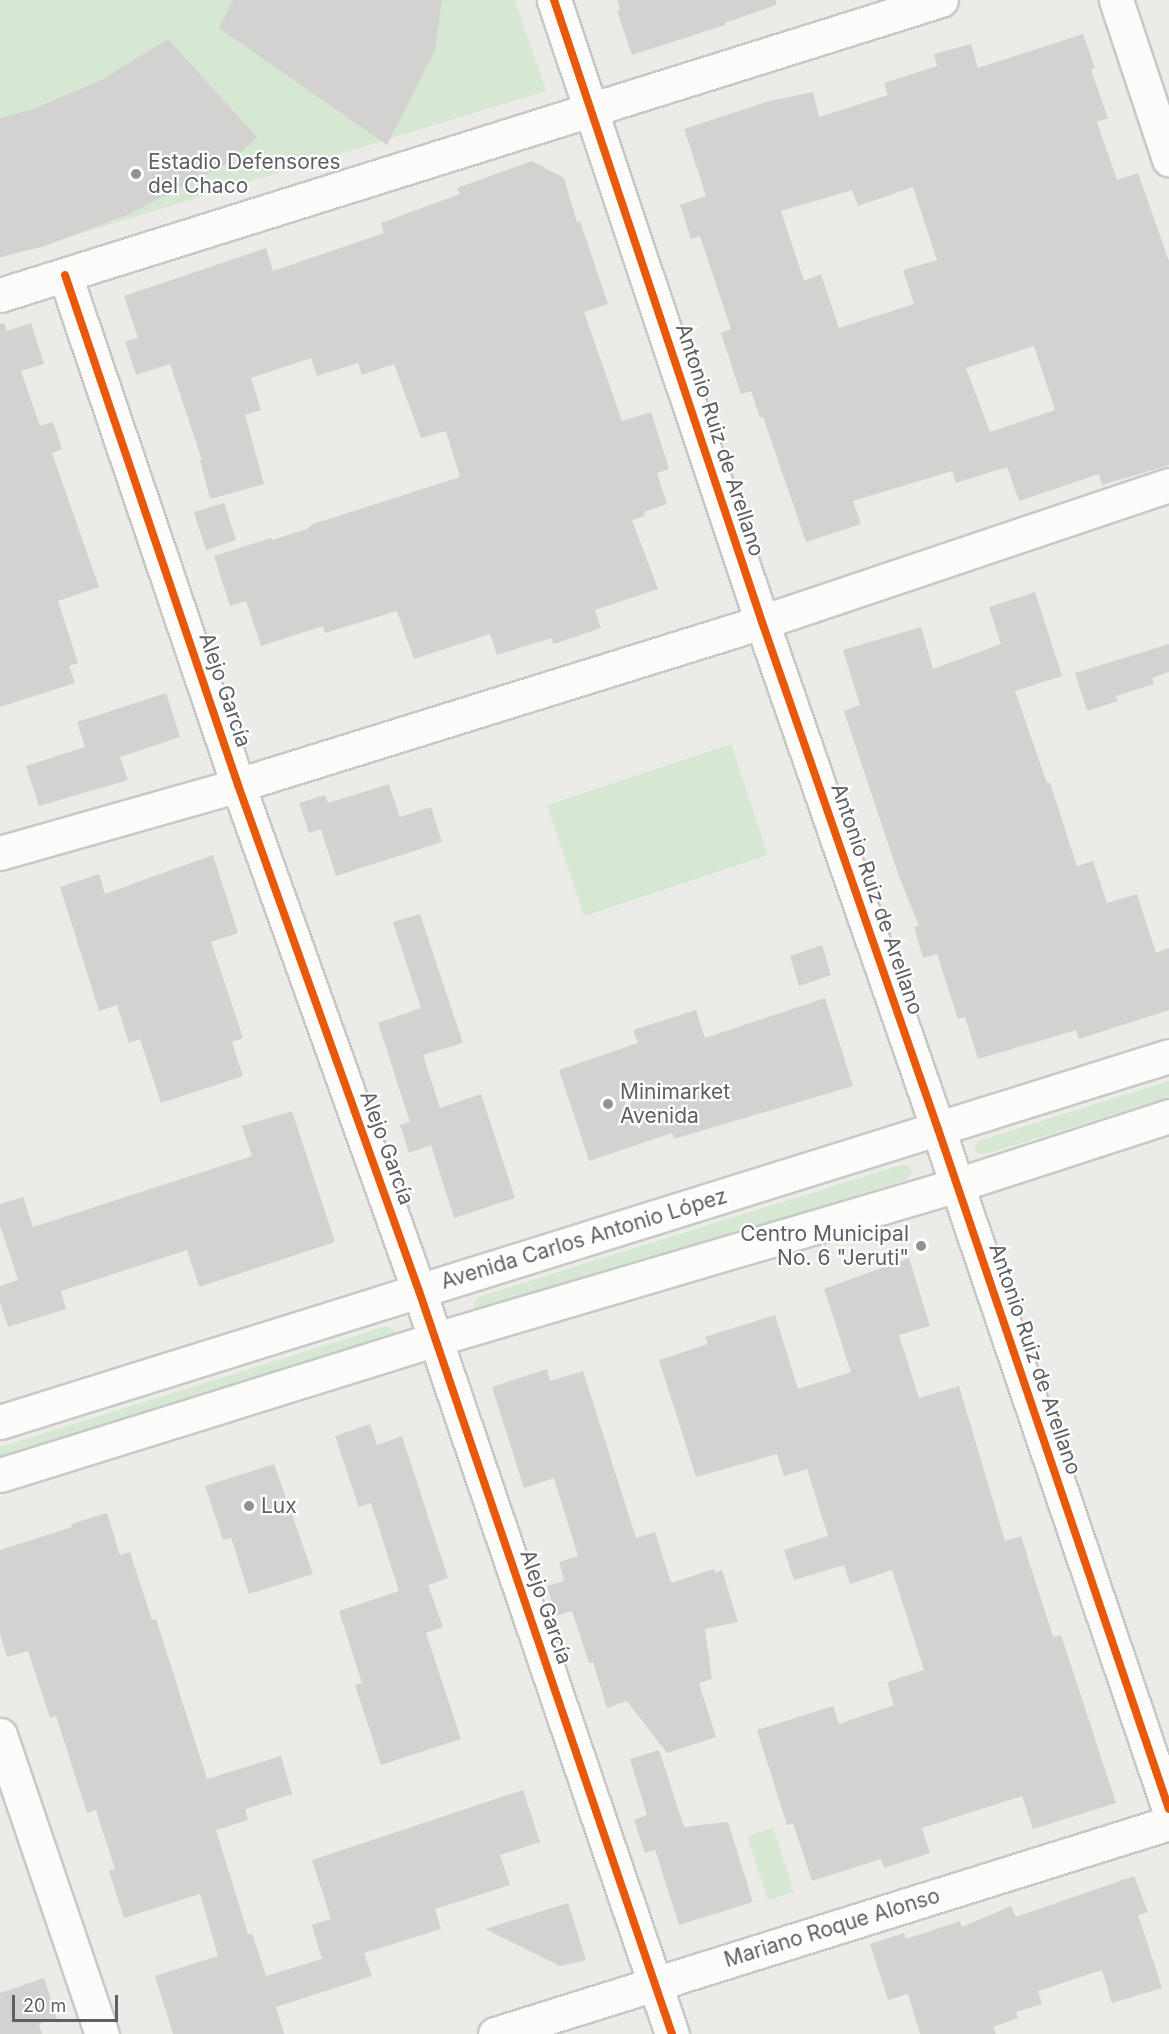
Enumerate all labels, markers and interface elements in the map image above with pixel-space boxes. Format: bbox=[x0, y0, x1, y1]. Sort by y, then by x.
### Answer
place label: Estadio Defensores del Chaco bbox=[148, 149, 341, 199]
marker: Estadio Defensores del Chaco bbox=[129, 167, 143, 181]
street label: Antonio Ruiz de Arellano bbox=[670, 321, 770, 559]
street label: Alejo García bbox=[194, 630, 256, 750]
street label: Antonio Ruiz de Arellano bbox=[826, 780, 928, 1018]
place label: Minimarket Avenida bbox=[620, 1079, 730, 1129]
street label: Alejo García bbox=[355, 1088, 419, 1208]
marker: Minimarket Avenida bbox=[601, 1097, 615, 1111]
street label: Avenida Carlos Antonio López bbox=[438, 1183, 730, 1295]
place label: Centro Municipal No. 6 "Jeruti" bbox=[740, 1221, 909, 1271]
marker: Centro Municipal No. 6 "Jeruti" bbox=[914, 1239, 928, 1253]
street label: Antonio Ruiz de Arellano bbox=[984, 1240, 1086, 1478]
place label: Lux bbox=[261, 1493, 297, 1519]
marker: Lux bbox=[242, 1499, 256, 1513]
street label: Alejo García bbox=[515, 1547, 577, 1667]
street label: Mariano Roque Alonso bbox=[721, 1883, 943, 1973]
scale bar bbox=[15, 1983, 122, 2021]
text: 20 m bbox=[23, 1995, 66, 2016]

